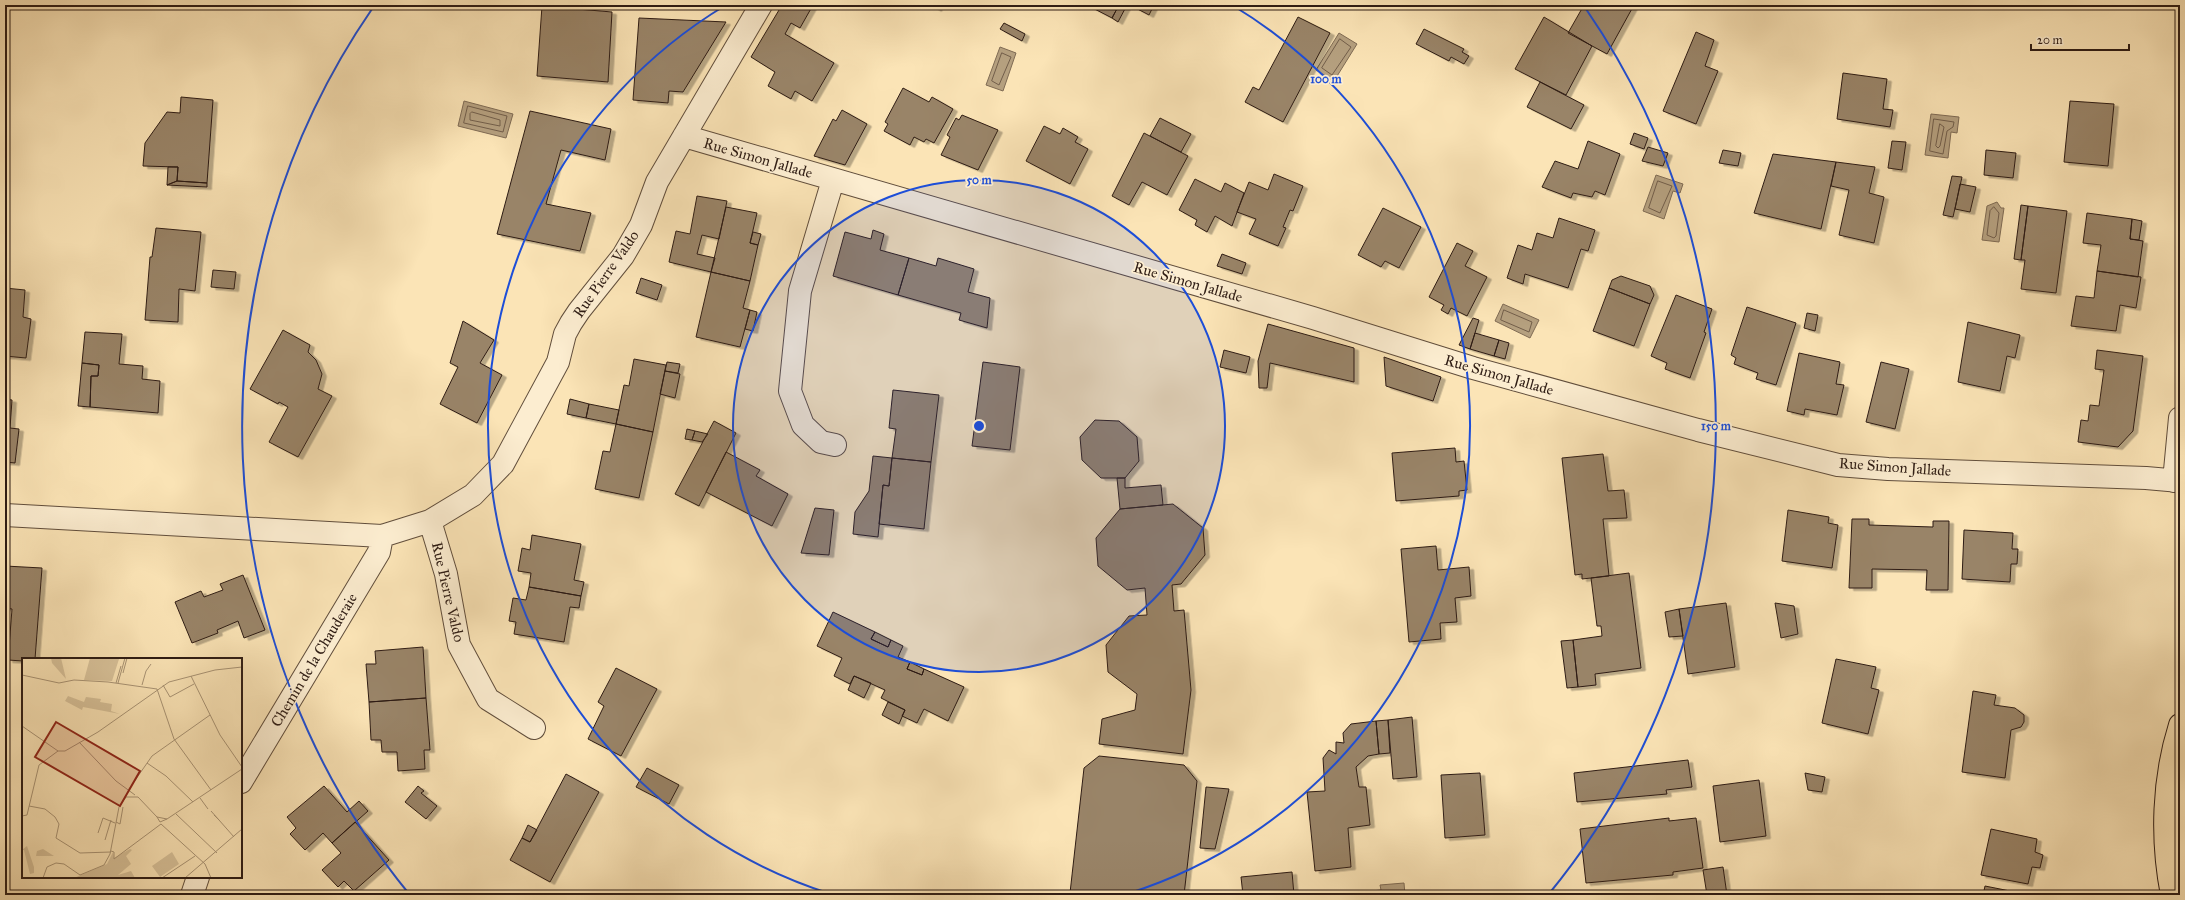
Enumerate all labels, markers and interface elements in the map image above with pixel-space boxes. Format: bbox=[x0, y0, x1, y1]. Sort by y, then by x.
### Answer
scale bar bbox=[2031, 26, 2129, 52]
text: 20 m bbox=[2037, 33, 2063, 47]
text: 100 m bbox=[1310, 72, 1343, 86]
street label: Rue Simon Jallade bbox=[701, 134, 815, 183]
text: 50 m bbox=[966, 173, 993, 187]
street label: Rue Pierre Valdo bbox=[569, 227, 643, 321]
street label: Rue Simon Jallade bbox=[1131, 258, 1245, 307]
street label: Rue Simon Jallade bbox=[1442, 351, 1556, 400]
centre of rings bbox=[972, 419, 986, 433]
text: 150 m bbox=[1701, 419, 1732, 433]
street label: Rue Simon Jallade bbox=[1838, 454, 1952, 481]
street label: Rue Pierre Valdo bbox=[428, 540, 468, 644]
street label: Chemin de la Chauderaie bbox=[267, 590, 361, 730]
inset map bbox=[22, 658, 242, 878]

